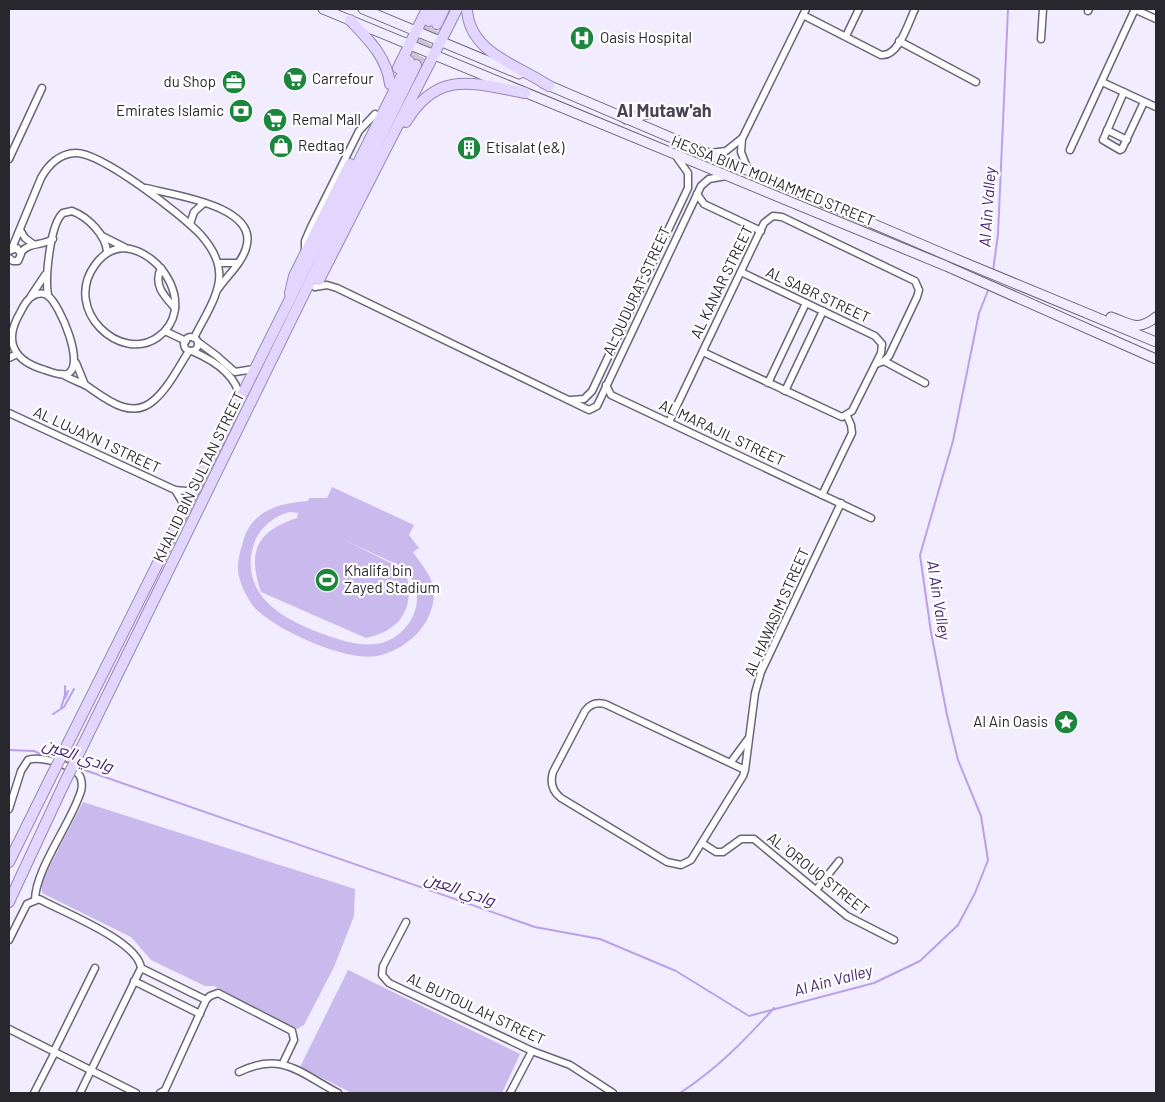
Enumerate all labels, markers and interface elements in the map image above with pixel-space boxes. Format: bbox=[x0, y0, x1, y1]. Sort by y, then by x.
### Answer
hospital icon: Oasis Hospital bbox=[569, 25, 595, 51]
place label: Oasis Hospital bbox=[600, 28, 692, 46]
supermarket icon: Carrefour bbox=[282, 66, 308, 92]
office icon: du Shop bbox=[221, 69, 247, 95]
place label: Carrefour bbox=[312, 69, 374, 87]
place label: du Shop bbox=[164, 72, 216, 90]
bank icon: Emirates Islamic bbox=[228, 98, 254, 124]
district label: Al Mutaw'ah bbox=[616, 99, 712, 121]
place label: Emirates Islamic bbox=[116, 101, 224, 119]
supermarket icon: Remal Mall bbox=[262, 107, 288, 133]
place label: Remal Mall bbox=[292, 110, 361, 128]
street label: HESSA BINT MOHAMMED STREET bbox=[669, 131, 878, 229]
shop icon: Redtag bbox=[268, 133, 294, 159]
building icon: Etisalat (e&) bbox=[456, 135, 482, 161]
place label: Redtag bbox=[298, 136, 344, 154]
place label: Etisalat (e&) bbox=[486, 138, 565, 156]
water label: Al Ain Valley bbox=[974, 165, 999, 248]
street label: AL KANAR STREET bbox=[686, 222, 756, 341]
street label: AL QUDURAT STREET bbox=[598, 223, 674, 358]
street label: AL SABR STREET bbox=[763, 262, 873, 326]
street label: KHALID BIN SULTAN STREET bbox=[149, 388, 247, 565]
street label: AL MARAJIL STREET bbox=[657, 395, 788, 469]
street label: AL LUJAYN 1 STREET bbox=[31, 402, 164, 476]
street label: AL HAWASIM STREET bbox=[740, 545, 812, 679]
water label: Al Ain Valley bbox=[924, 559, 955, 642]
place label: Khalifa bin Zayed Stadium bbox=[344, 561, 440, 596]
sports icon: Khalifa bin Zayed Stadium bbox=[314, 567, 340, 593]
place icon: Al Ain Oasis bbox=[1053, 709, 1079, 735]
place label: Al Ain Oasis bbox=[973, 712, 1048, 730]
water label: وادي العين bbox=[39, 734, 117, 780]
street label: AL 'OROUQ STREET bbox=[764, 828, 873, 919]
water label: وادي العين bbox=[421, 868, 499, 914]
water label: Al Ain Valley bbox=[792, 960, 875, 999]
street label: AL BUTOULAH STREET bbox=[404, 968, 548, 1048]

